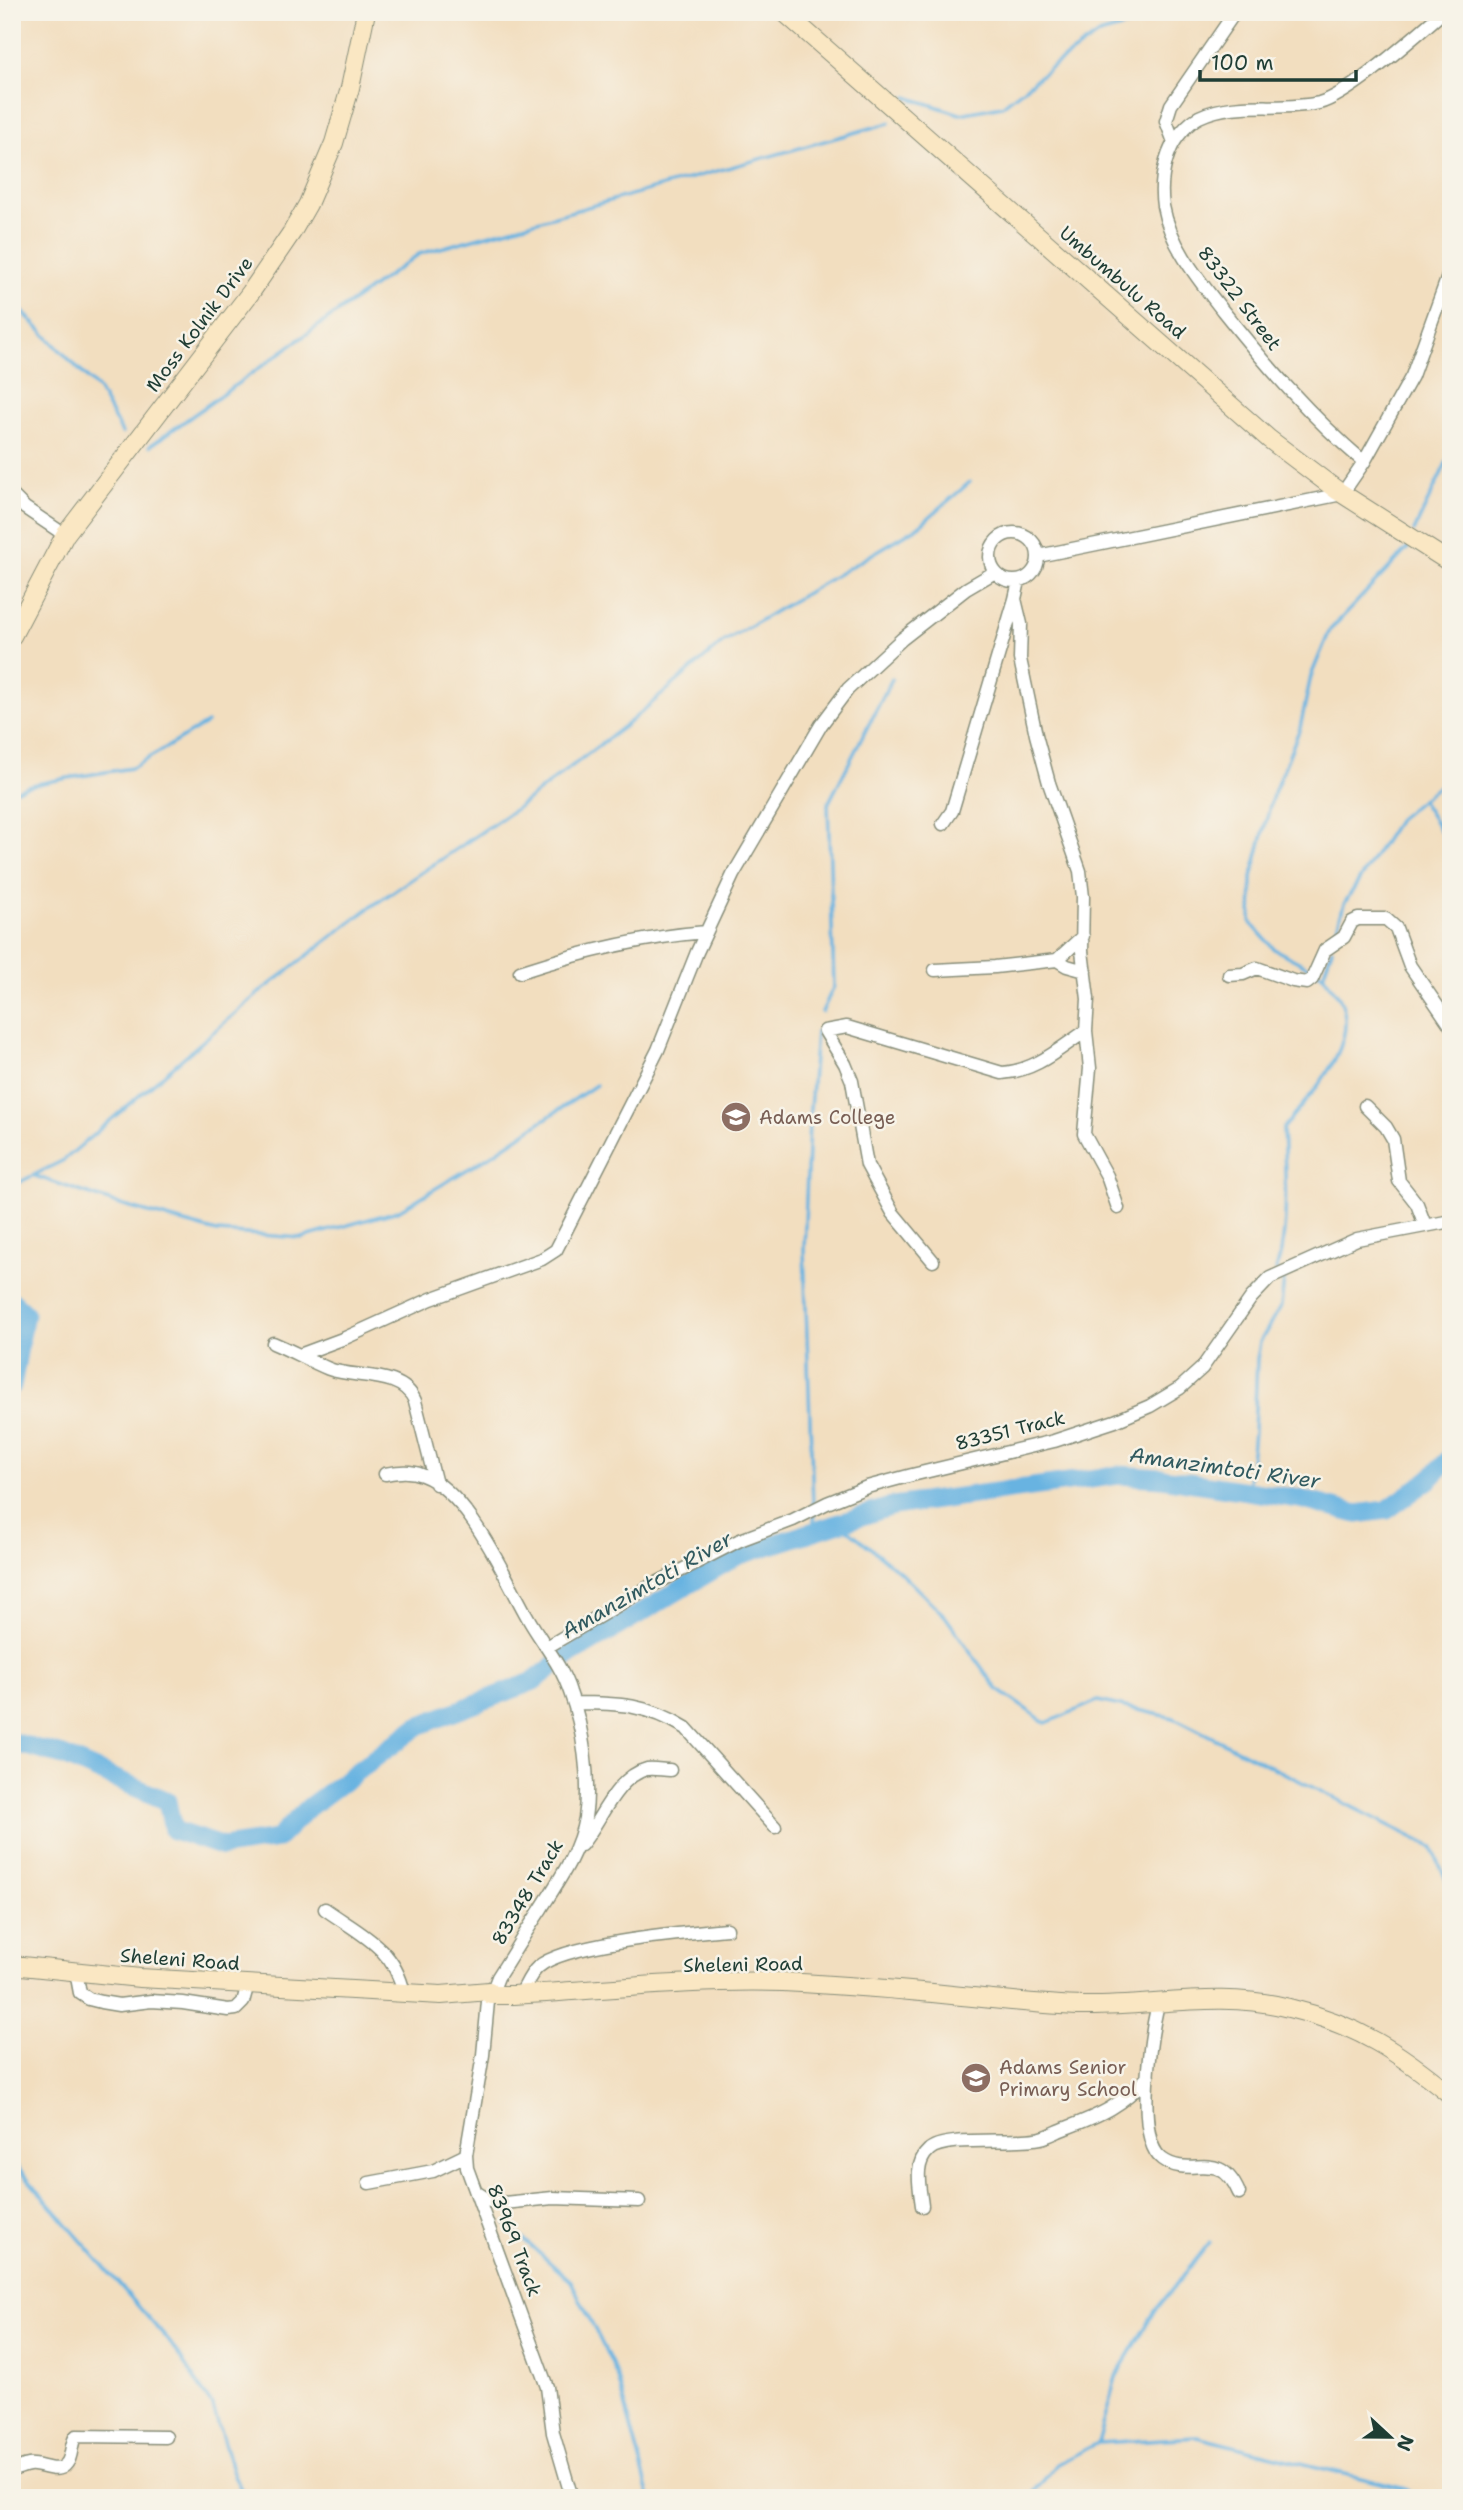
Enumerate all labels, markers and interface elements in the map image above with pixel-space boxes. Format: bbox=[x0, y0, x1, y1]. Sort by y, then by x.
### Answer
scale bar bbox=[1200, 38, 1356, 82]
text: 100 m bbox=[1211, 49, 1274, 77]
street label: Umbumbulu Road bbox=[1054, 220, 1191, 344]
street label: 83322 Street bbox=[1192, 241, 1287, 356]
street label: Moss Kolnik Drive bbox=[140, 252, 259, 397]
school or university icon: Adams College bbox=[719, 1100, 753, 1134]
place label: Adams College bbox=[759, 1105, 896, 1130]
street label: 83351 Track bbox=[953, 1405, 1068, 1456]
water label: Amanzimtoti River bbox=[1128, 1441, 1323, 1495]
water label: Amanzimtoti River bbox=[557, 1524, 738, 1645]
street label: 83348 Track bbox=[486, 1835, 569, 1950]
street label: Sheleni Road bbox=[119, 1943, 241, 1976]
street label: Sheleni Road bbox=[683, 1951, 803, 1978]
place label: Adams Senior Primary School bbox=[999, 2055, 1137, 2102]
school or university icon: Adams Senior Primary School bbox=[959, 2061, 993, 2095]
street label: 83969 Track bbox=[482, 2180, 547, 2300]
north arrow bbox=[1354, 2402, 1424, 2472]
text: N bbox=[1391, 2432, 1420, 2455]

